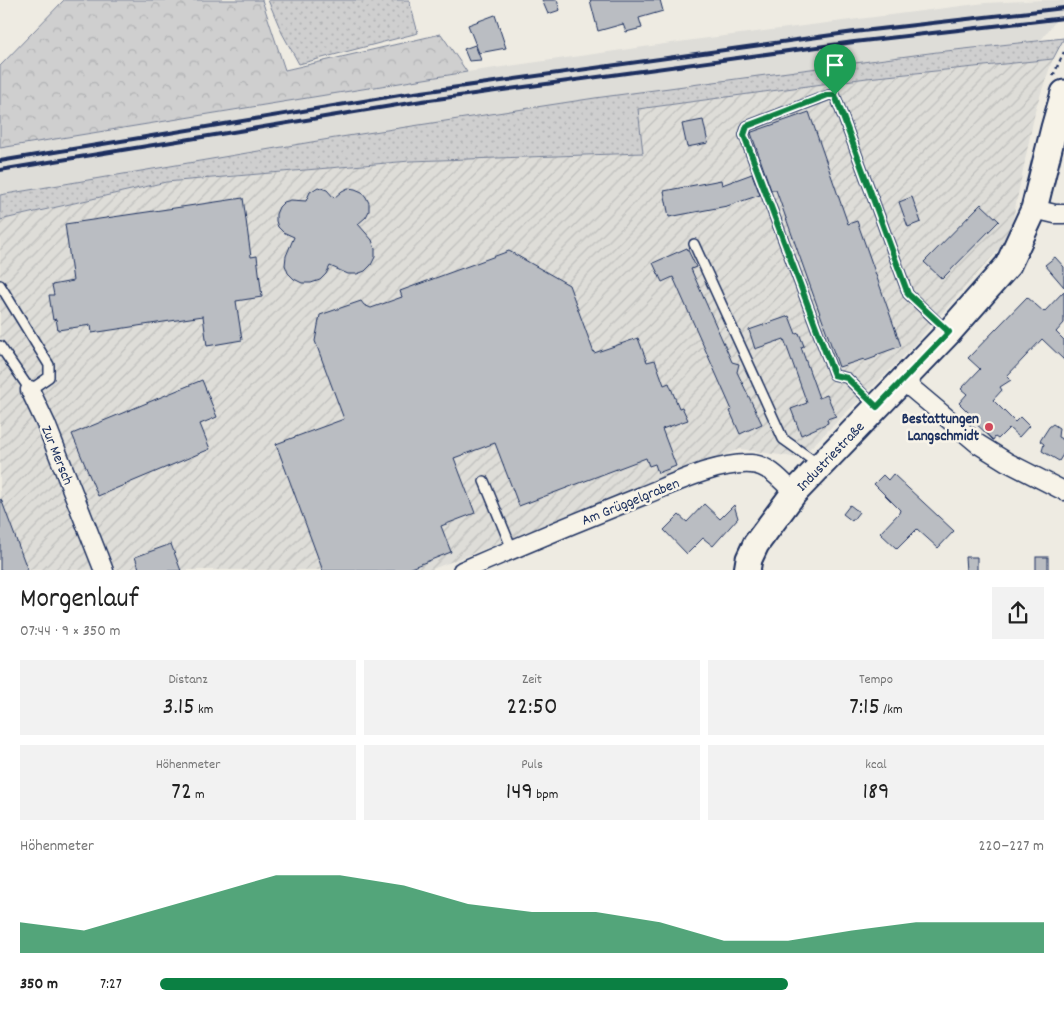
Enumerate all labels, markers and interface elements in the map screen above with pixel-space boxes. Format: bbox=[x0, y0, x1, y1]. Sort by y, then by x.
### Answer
pin bbox=[814, 44, 856, 95]
icon: arrive bbox=[821, 51, 849, 79]
place label: Bestattungen Langschmidt bbox=[902, 409, 979, 448]
street label: Industriestraße bbox=[792, 417, 871, 497]
marker: Bestattungen Langschmidt bbox=[983, 421, 995, 433]
street label: Zur Mersch bbox=[34, 423, 78, 489]
street label: Am Grüggelgraben bbox=[578, 473, 683, 533]
text: Morgenlauf bbox=[20, 581, 139, 621]
button: share bbox=[992, 587, 1044, 639]
text: 07:44 · 9 × 350 m bbox=[20, 620, 121, 643]
text: Distanz bbox=[168, 670, 208, 690]
text: Zeit bbox=[522, 670, 542, 690]
text: Tempo bbox=[859, 670, 893, 690]
text: 3.15 bbox=[163, 690, 195, 726]
text: 22:50 bbox=[506, 690, 558, 726]
text: 7:15 bbox=[849, 690, 880, 726]
text: km bbox=[195, 700, 213, 720]
text: /km bbox=[880, 700, 903, 720]
text: Höhenmeter bbox=[156, 755, 220, 775]
text: Puls bbox=[521, 755, 543, 775]
text: kcal bbox=[865, 755, 887, 775]
text: 72 bbox=[171, 775, 192, 811]
text: 149 bbox=[506, 775, 533, 811]
text: 189 bbox=[863, 775, 889, 811]
text: m bbox=[192, 785, 205, 805]
text: bpm bbox=[533, 785, 558, 805]
text: Höhenmeter bbox=[20, 835, 94, 858]
text: 220–227 m bbox=[979, 835, 1044, 858]
text: 350 m bbox=[20, 973, 58, 996]
text: 7:27 bbox=[100, 973, 122, 996]

